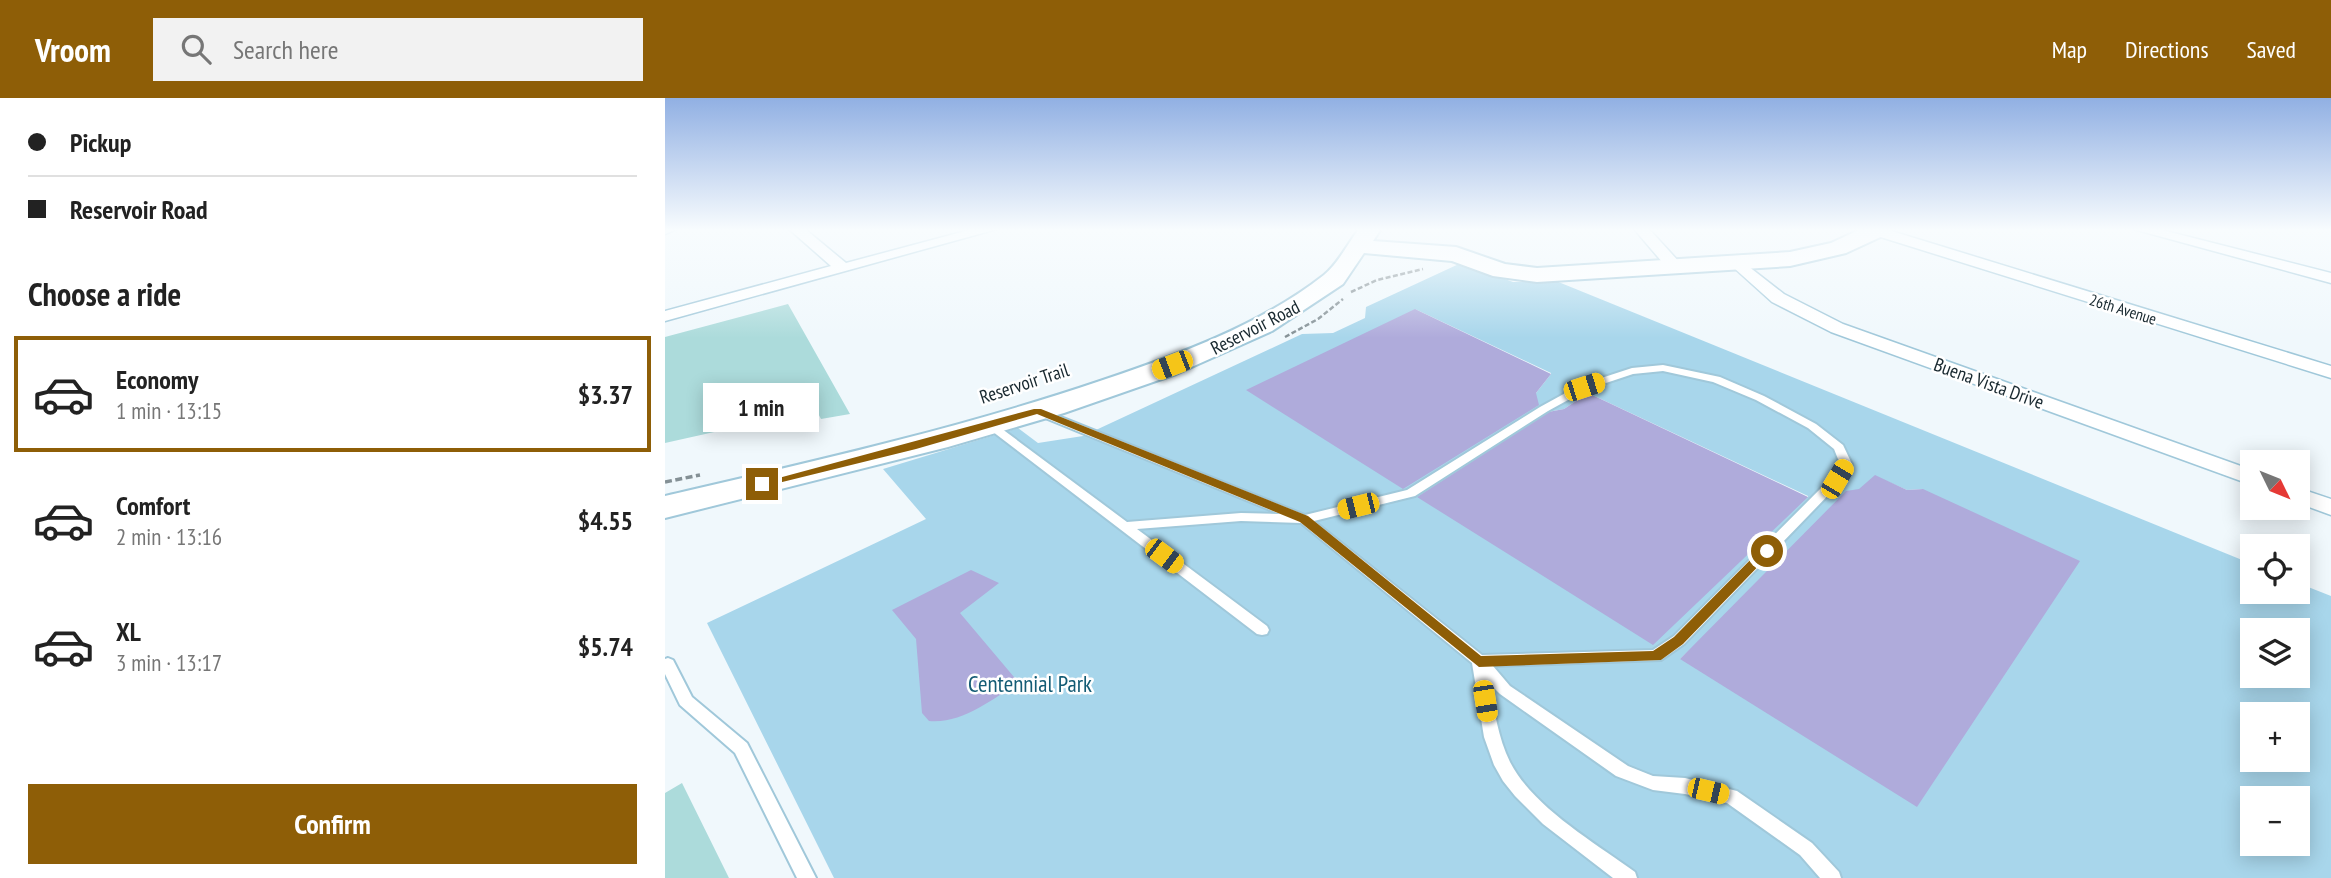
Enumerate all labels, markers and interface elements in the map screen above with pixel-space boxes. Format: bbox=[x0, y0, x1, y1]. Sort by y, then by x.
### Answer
search box bbox=[153, 18, 643, 81]
text: Vroom bbox=[35, 28, 111, 71]
icon: search bbox=[177, 30, 215, 68]
text: Search here bbox=[233, 33, 339, 66]
text: Map bbox=[2052, 34, 2087, 65]
text: Directions bbox=[2125, 34, 2209, 65]
text: Saved bbox=[2247, 34, 2296, 65]
text: Pickup bbox=[70, 126, 131, 159]
text: Reservoir Road bbox=[70, 193, 208, 226]
text: Choose a ride bbox=[28, 273, 181, 315]
street label: 26th Avenue bbox=[2087, 289, 2159, 329]
street label: Reservoir Road bbox=[1206, 294, 1304, 360]
car bbox=[1149, 348, 1196, 382]
street label: Buena Vista Drive bbox=[1931, 352, 2047, 414]
street label: Reservoir Trail bbox=[976, 357, 1072, 409]
icon: car bbox=[32, 363, 95, 426]
text: Economy bbox=[116, 363, 198, 396]
car bbox=[1561, 371, 1608, 403]
text: $3.37 bbox=[578, 378, 633, 411]
callout: 1 min bbox=[704, 382, 820, 432]
text: 1 min bbox=[738, 393, 784, 422]
text: 1 min · 13:15 bbox=[116, 396, 222, 425]
north arrow bbox=[2240, 450, 2310, 520]
map controls bbox=[2240, 450, 2310, 856]
car bbox=[1818, 456, 1857, 502]
route end bbox=[746, 468, 778, 500]
icon: car bbox=[32, 489, 95, 552]
text: Comfort bbox=[116, 489, 190, 522]
car bbox=[1336, 491, 1381, 521]
text: $4.55 bbox=[578, 504, 633, 537]
text: 2 min · 13:16 bbox=[116, 522, 222, 551]
button: locate bbox=[2240, 534, 2310, 604]
car bbox=[1141, 535, 1188, 577]
route start bbox=[1751, 535, 1783, 567]
icon: car bbox=[32, 615, 95, 678]
text: XL bbox=[116, 615, 141, 648]
button: layers bbox=[2240, 618, 2310, 688]
text: $5.74 bbox=[578, 630, 633, 663]
text: 3 min · 13:17 bbox=[116, 648, 222, 677]
park label: Centennial Park bbox=[968, 669, 1092, 698]
car bbox=[1472, 679, 1499, 723]
button: + bbox=[2240, 702, 2310, 772]
car bbox=[1686, 776, 1731, 806]
button: Confirm bbox=[28, 784, 637, 864]
button: − bbox=[2240, 786, 2310, 856]

